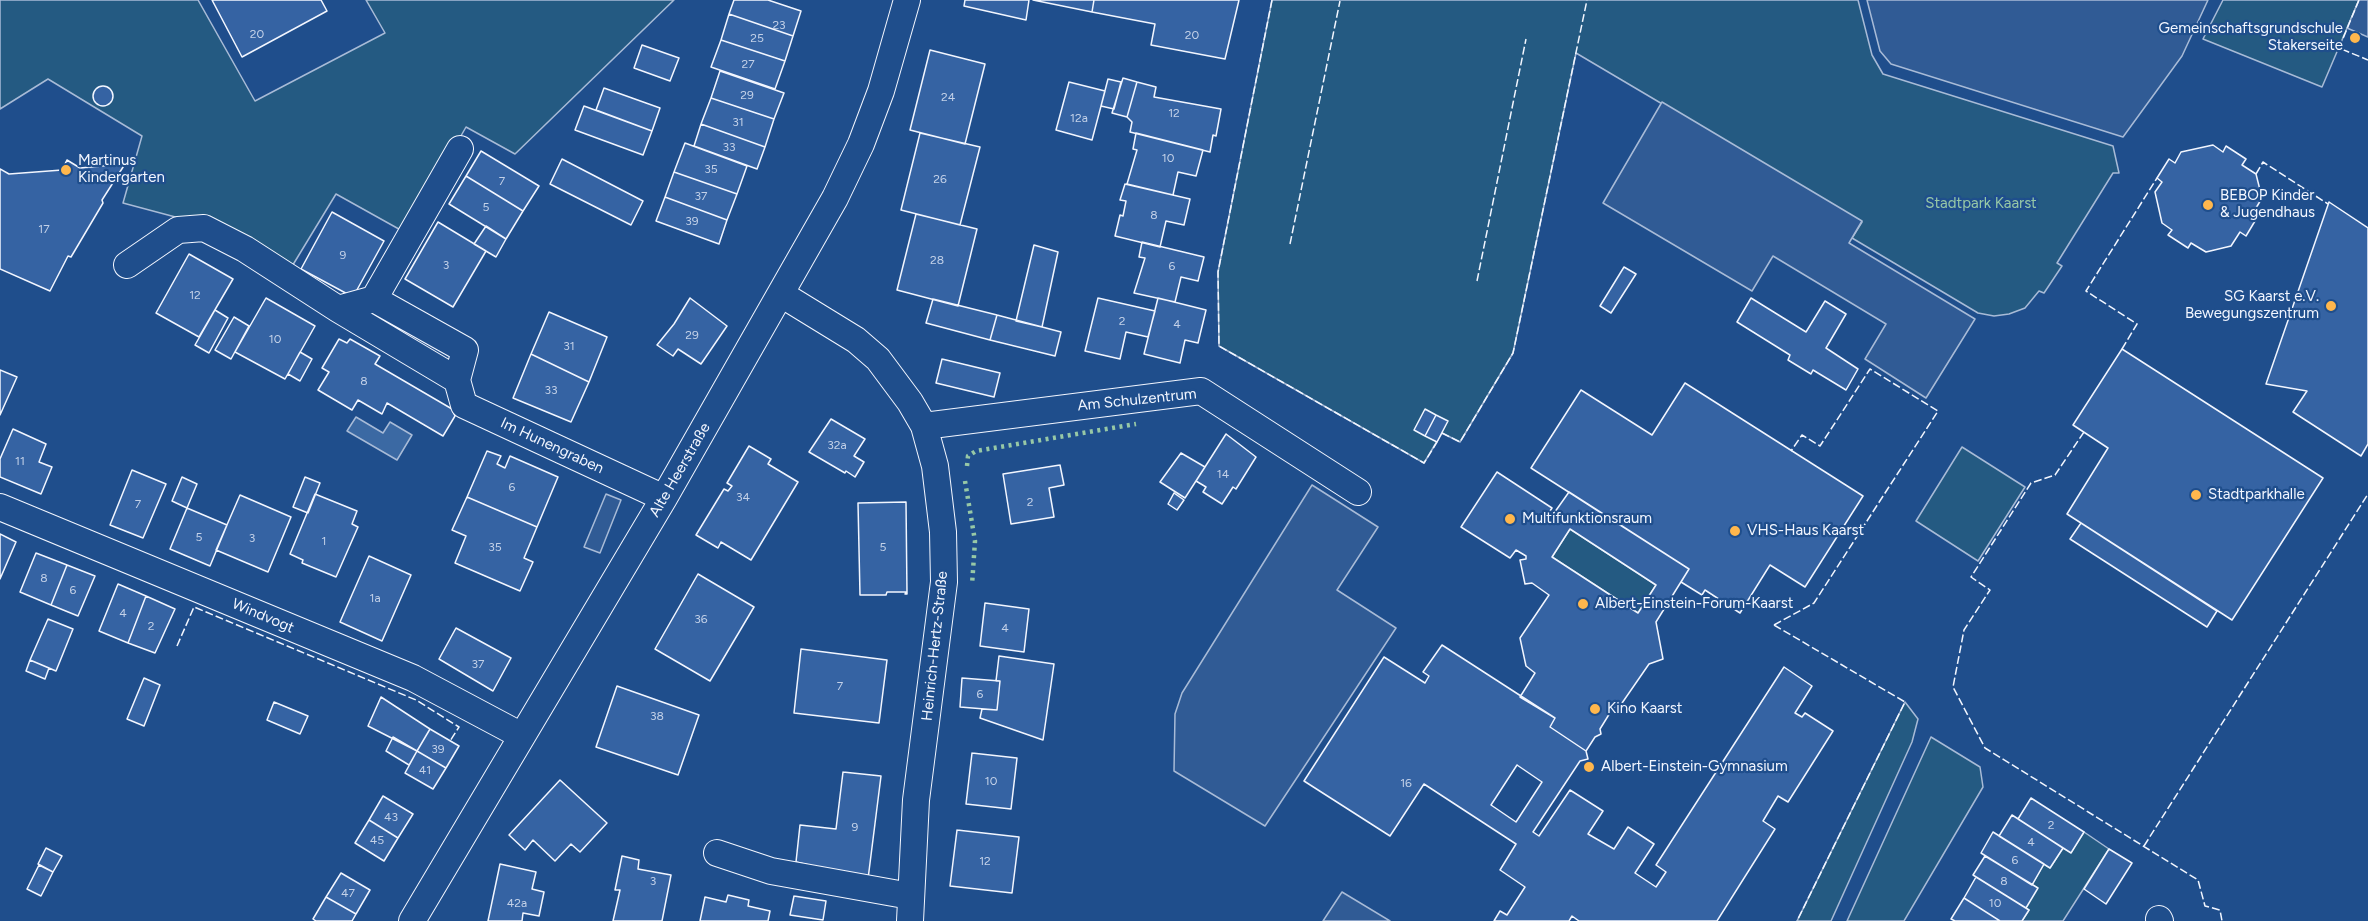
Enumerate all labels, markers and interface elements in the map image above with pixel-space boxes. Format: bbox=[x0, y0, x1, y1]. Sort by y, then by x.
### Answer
house number: 23 bbox=[772, 18, 786, 32]
place label: Gemeinschaftsgrundschule Stakerseite bbox=[2159, 20, 2343, 55]
house number: 20 bbox=[250, 27, 264, 41]
house number: 20 bbox=[1185, 28, 1199, 42]
house number: 25 bbox=[750, 31, 764, 45]
marker: Gemeinschaftsgrundschule Stakerseite bbox=[2348, 31, 2362, 45]
house number: 27 bbox=[741, 57, 755, 71]
house number: 29 bbox=[740, 88, 754, 102]
house number: 24 bbox=[941, 90, 955, 104]
house number: 12 bbox=[1168, 106, 1180, 120]
house number: 12a bbox=[1070, 111, 1088, 125]
house number: 31 bbox=[732, 115, 744, 129]
house number: 33 bbox=[722, 140, 736, 154]
house number: 10 bbox=[1162, 151, 1174, 165]
place label: Martinus Kindergarten bbox=[78, 152, 165, 187]
house number: 35 bbox=[704, 162, 718, 176]
marker: Martinus Kindergarten bbox=[59, 163, 73, 177]
house number: 26 bbox=[933, 172, 947, 186]
house number: 7 bbox=[499, 174, 505, 188]
place label: BEBOP Kinder & Jugendhaus bbox=[2220, 187, 2315, 222]
house number: 37 bbox=[695, 189, 707, 203]
park label: Stadtpark Kaarst bbox=[1925, 195, 2037, 213]
marker: BEBOP Kinder & Jugendhaus bbox=[2201, 198, 2215, 212]
house number: 5 bbox=[483, 200, 489, 214]
house number: 8 bbox=[1150, 208, 1158, 222]
house number: 39 bbox=[685, 214, 699, 228]
house number: 17 bbox=[38, 222, 50, 236]
house number: 9 bbox=[340, 248, 346, 262]
house number: 28 bbox=[930, 253, 944, 267]
house number: 3 bbox=[443, 258, 449, 272]
house number: 6 bbox=[1169, 259, 1175, 273]
house number: 12 bbox=[189, 288, 201, 302]
place label: SG Kaarst e.V. Bewegungszentrum bbox=[2185, 288, 2319, 323]
marker: SG Kaarst e.V. Bewegungszentrum bbox=[2324, 299, 2338, 313]
house number: 2 bbox=[1119, 314, 1125, 328]
house number: 4 bbox=[1173, 317, 1181, 331]
house number: 29 bbox=[685, 328, 699, 342]
house number: 10 bbox=[269, 332, 281, 346]
house number: 31 bbox=[563, 339, 575, 353]
house number: 8 bbox=[360, 374, 368, 388]
house number: 33 bbox=[544, 383, 558, 397]
street label: Am Schulzentrum bbox=[1076, 385, 1198, 415]
street label: Im Hunengraben bbox=[497, 414, 607, 478]
street label: Alte Heerstraße bbox=[646, 420, 714, 520]
house number: 32a bbox=[827, 438, 847, 452]
house number: 11 bbox=[15, 454, 25, 468]
house number: 14 bbox=[1217, 467, 1229, 481]
house number: 6 bbox=[509, 480, 515, 494]
place label: Stadtparkhalle bbox=[2208, 486, 2305, 504]
marker: Stadtparkhalle bbox=[2189, 488, 2203, 502]
house number: 34 bbox=[736, 490, 750, 504]
house number: 2 bbox=[1027, 495, 1033, 509]
house number: 7 bbox=[135, 497, 141, 511]
place label: Multifunktionsraum bbox=[1522, 510, 1652, 528]
marker: Multifunktionsraum bbox=[1503, 512, 1517, 526]
place label: VHS-Haus Kaarst bbox=[1747, 522, 1864, 540]
marker: VHS-Haus Kaarst bbox=[1728, 524, 1742, 538]
house number: 5 bbox=[196, 530, 202, 544]
house number: 3 bbox=[249, 531, 255, 545]
house number: 1 bbox=[322, 534, 326, 548]
house number: 35 bbox=[488, 540, 502, 554]
house number: 5 bbox=[880, 540, 886, 554]
street label: Heinrich-Hertz-Straße bbox=[918, 570, 952, 722]
house number: 8 bbox=[40, 571, 48, 585]
house number: 6 bbox=[70, 583, 76, 597]
house number: 1a bbox=[369, 591, 381, 605]
street label: Windvogt bbox=[229, 595, 297, 637]
place label: Albert-Einstein-Forum-Kaarst bbox=[1595, 595, 1793, 613]
marker: Albert-Einstein-Forum-Kaarst bbox=[1576, 597, 1590, 611]
house number: 4 bbox=[119, 606, 127, 620]
house number: 36 bbox=[694, 612, 708, 626]
house number: 2 bbox=[148, 619, 154, 633]
house number: 4 bbox=[1001, 621, 1009, 635]
house number: 37 bbox=[472, 657, 484, 671]
house number: 7 bbox=[837, 679, 843, 693]
house number: 6 bbox=[977, 687, 983, 701]
place label: Kino Kaarst bbox=[1607, 700, 1682, 718]
marker: Kino Kaarst bbox=[1588, 702, 1602, 716]
house number: 38 bbox=[650, 709, 664, 723]
house number: 39 bbox=[431, 742, 445, 756]
place label: Albert-Einstein-Gymnasium bbox=[1601, 758, 1788, 776]
marker: Albert-Einstein-Gymnasium bbox=[1582, 760, 1596, 774]
house number: 41 bbox=[419, 763, 431, 777]
house number: 10 bbox=[985, 774, 997, 788]
house number: 16 bbox=[1400, 776, 1412, 790]
house number: 43 bbox=[384, 810, 398, 824]
house number: 2 bbox=[2048, 818, 2054, 832]
house number: 9 bbox=[852, 820, 858, 834]
house number: 45 bbox=[370, 833, 384, 847]
house number: 4 bbox=[2027, 835, 2035, 849]
house number: 6 bbox=[2012, 853, 2018, 867]
house number: 12 bbox=[979, 854, 991, 868]
house number: 3 bbox=[650, 874, 656, 888]
house number: 8 bbox=[2000, 874, 2008, 888]
house number: 47 bbox=[341, 886, 355, 900]
house number: 42a bbox=[507, 896, 527, 910]
house number: 10 bbox=[1989, 896, 2001, 910]

